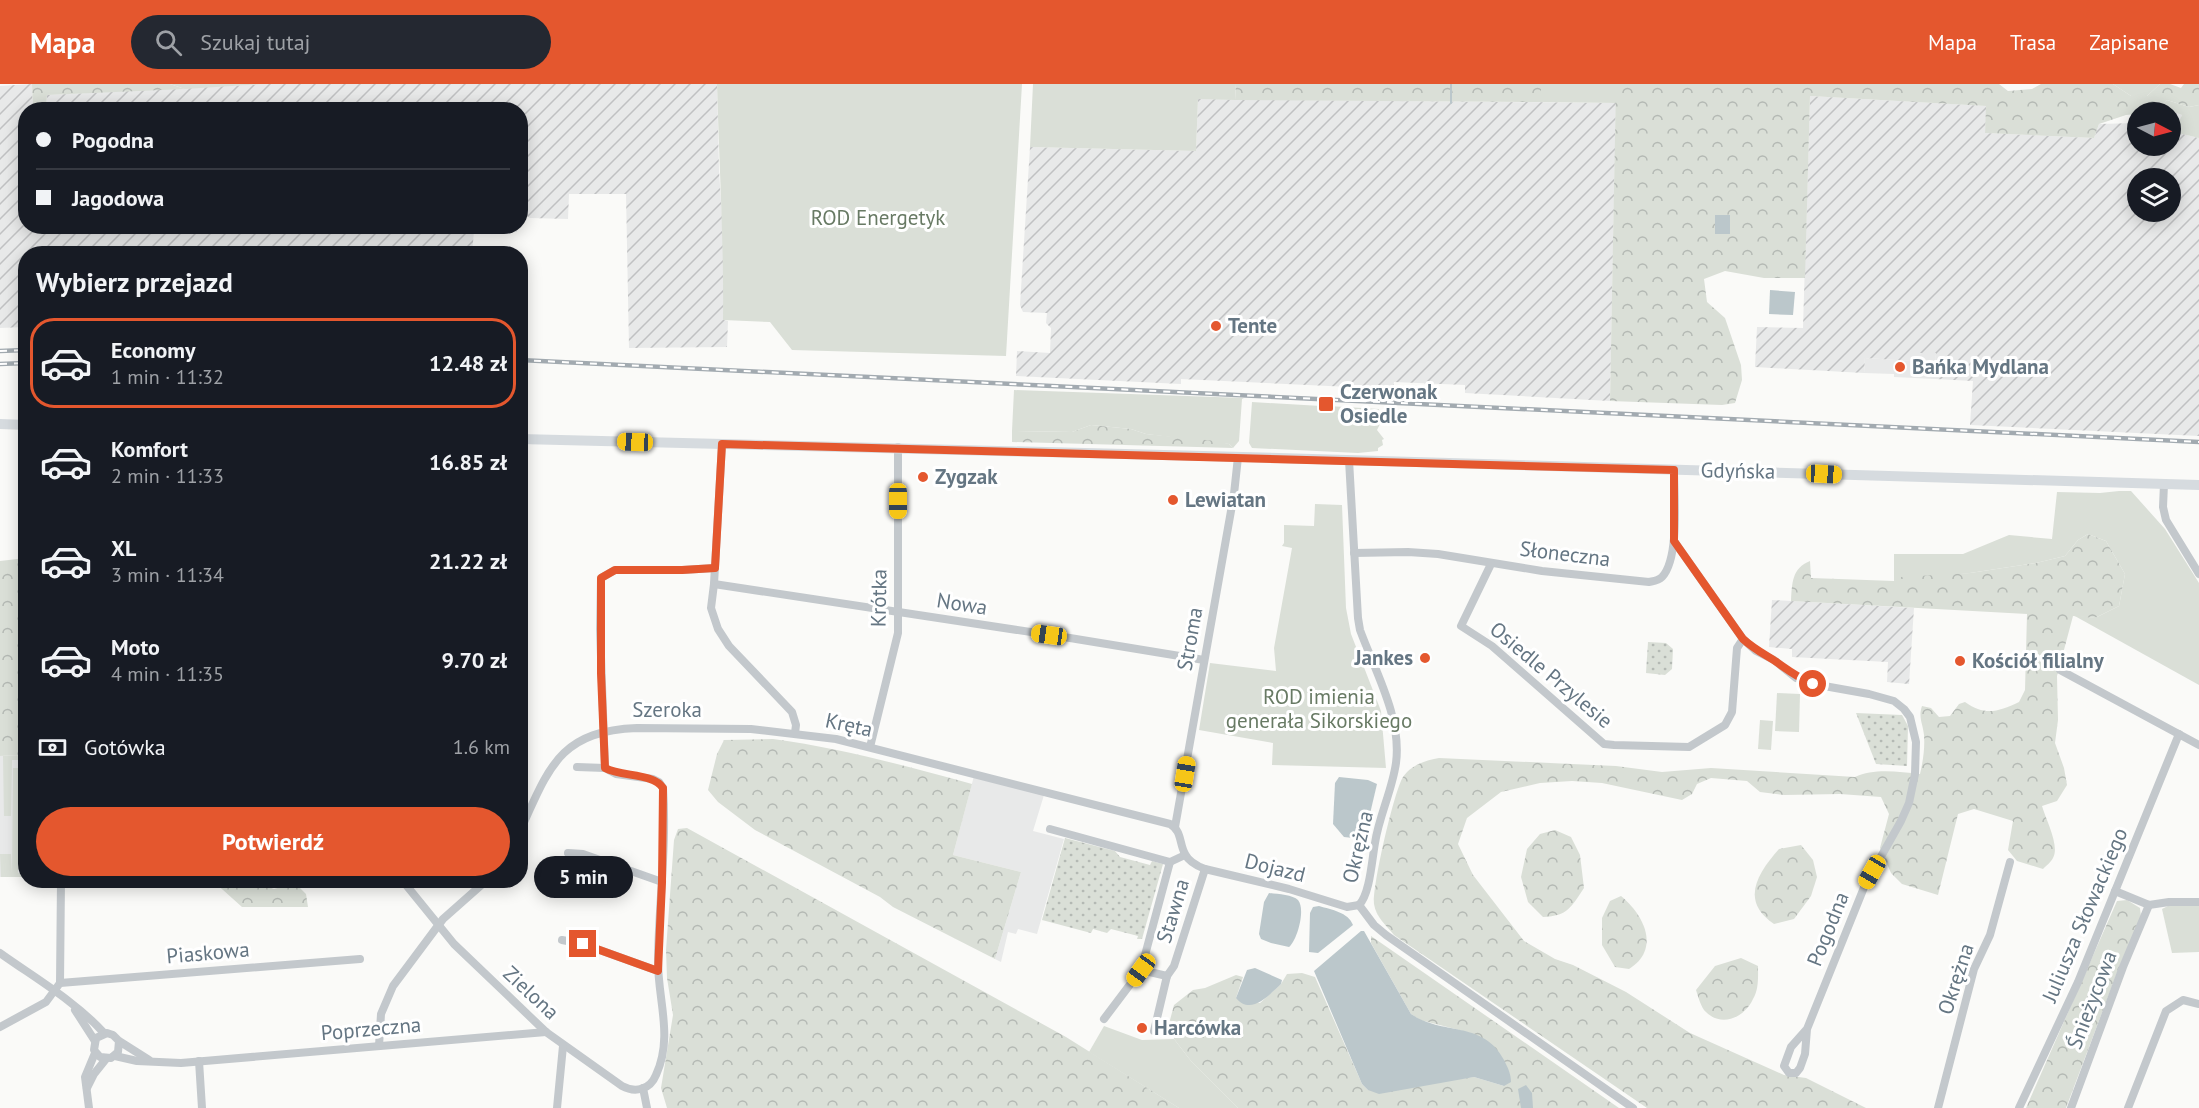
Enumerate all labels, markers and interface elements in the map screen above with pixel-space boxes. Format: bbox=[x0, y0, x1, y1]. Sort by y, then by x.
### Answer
search box bbox=[131, 15, 551, 69]
text: Mapa bbox=[30, 24, 95, 61]
icon: search bbox=[152, 26, 185, 59]
text: Szukaj tutaj bbox=[200, 28, 310, 56]
text: Mapa bbox=[1928, 29, 1977, 56]
text: Trasa bbox=[2010, 29, 2056, 56]
text: Zapisane bbox=[2089, 29, 2169, 56]
north arrow bbox=[2127, 102, 2181, 156]
map controls bbox=[2127, 102, 2181, 222]
text: Pogodna bbox=[72, 126, 154, 154]
button: layers bbox=[2127, 168, 2181, 222]
text: Jagodowa bbox=[72, 184, 164, 212]
park label: ROD Energetyk bbox=[811, 204, 945, 231]
text: Wybierz przejazd bbox=[36, 265, 233, 299]
place label: Tente bbox=[1228, 312, 1277, 339]
marker: Tente bbox=[1209, 319, 1223, 333]
icon: car bbox=[39, 336, 93, 390]
text: Economy bbox=[111, 336, 195, 364]
text: 12.48 zł bbox=[429, 349, 507, 377]
place label: Bańka Mydlana bbox=[1912, 353, 2049, 380]
marker: Bańka Mydlana bbox=[1893, 360, 1907, 374]
text: 1 min · 11:32 bbox=[111, 364, 224, 390]
place label: Czerwonak Osiedle bbox=[1340, 378, 1438, 429]
marker: Czerwonak Osiedle bbox=[1317, 395, 1335, 413]
car bbox=[617, 432, 653, 452]
icon: car bbox=[39, 435, 93, 489]
text: Komfort bbox=[111, 435, 188, 463]
text: 16.85 zł bbox=[429, 448, 507, 476]
street label: Gdyńska bbox=[1700, 456, 1776, 485]
text: 2 min · 11:33 bbox=[111, 463, 224, 489]
place label: Zygzak bbox=[935, 463, 998, 490]
car bbox=[1806, 464, 1842, 484]
marker: Zygzak bbox=[916, 470, 930, 484]
car bbox=[889, 483, 907, 519]
place label: Lewiatan bbox=[1185, 486, 1266, 513]
marker: Lewiatan bbox=[1166, 493, 1180, 507]
icon: car bbox=[39, 534, 93, 588]
text: XL bbox=[111, 534, 136, 562]
street label: Słoneczna bbox=[1518, 535, 1612, 572]
text: 21.22 zł bbox=[429, 547, 507, 575]
text: 3 min · 11:34 bbox=[111, 562, 224, 588]
street label: Krótka bbox=[864, 569, 893, 627]
street label: Nowa bbox=[935, 586, 989, 621]
street label: Stroma bbox=[1171, 605, 1208, 673]
street label: Osiedle Przylesie bbox=[1484, 615, 1618, 734]
car bbox=[1030, 624, 1068, 646]
icon: car bbox=[39, 633, 93, 687]
text: Moto bbox=[111, 633, 160, 661]
place label: Jankes bbox=[1354, 644, 1413, 671]
text: 9.70 zł bbox=[442, 646, 507, 674]
place label: Kościół filialny bbox=[1972, 647, 2105, 674]
marker: Jankes bbox=[1418, 651, 1432, 665]
marker: Kościół filialny bbox=[1953, 654, 1967, 668]
text: 4 min · 11:35 bbox=[111, 661, 224, 687]
route start bbox=[1799, 670, 1826, 697]
park label: ROD imienia generała Sikorskiego bbox=[1226, 683, 1412, 734]
street label: Szeroka bbox=[632, 696, 702, 723]
street label: Kręta bbox=[823, 706, 875, 743]
icon: cash bbox=[36, 731, 69, 764]
text: Gotówka bbox=[84, 733, 166, 761]
text: 1.6 km bbox=[453, 734, 510, 760]
car bbox=[1173, 755, 1197, 793]
button: Potwierdź bbox=[36, 807, 510, 876]
street label: Okrężna bbox=[1336, 808, 1379, 886]
street label: Juliusza Słowackiego bbox=[2035, 823, 2134, 1007]
street label: Dojazd bbox=[1242, 847, 1308, 888]
car bbox=[1855, 852, 1889, 892]
callout: 5 min bbox=[534, 857, 632, 899]
text: 5 min bbox=[559, 864, 608, 890]
street label: Stawna bbox=[1150, 875, 1195, 946]
street label: Pogodna bbox=[1800, 888, 1855, 970]
route end bbox=[569, 930, 596, 957]
street label: Piaskowa bbox=[165, 935, 251, 970]
street label: Okrężna bbox=[1931, 940, 1980, 1018]
street label: Śnieżycowa bbox=[2060, 947, 2123, 1053]
car bbox=[1123, 950, 1159, 990]
street label: Zielona bbox=[498, 960, 565, 1025]
street label: Poprzeczna bbox=[320, 1011, 422, 1046]
place label: Harcówka bbox=[1154, 1014, 1241, 1041]
marker: Harcówka bbox=[1135, 1021, 1149, 1035]

